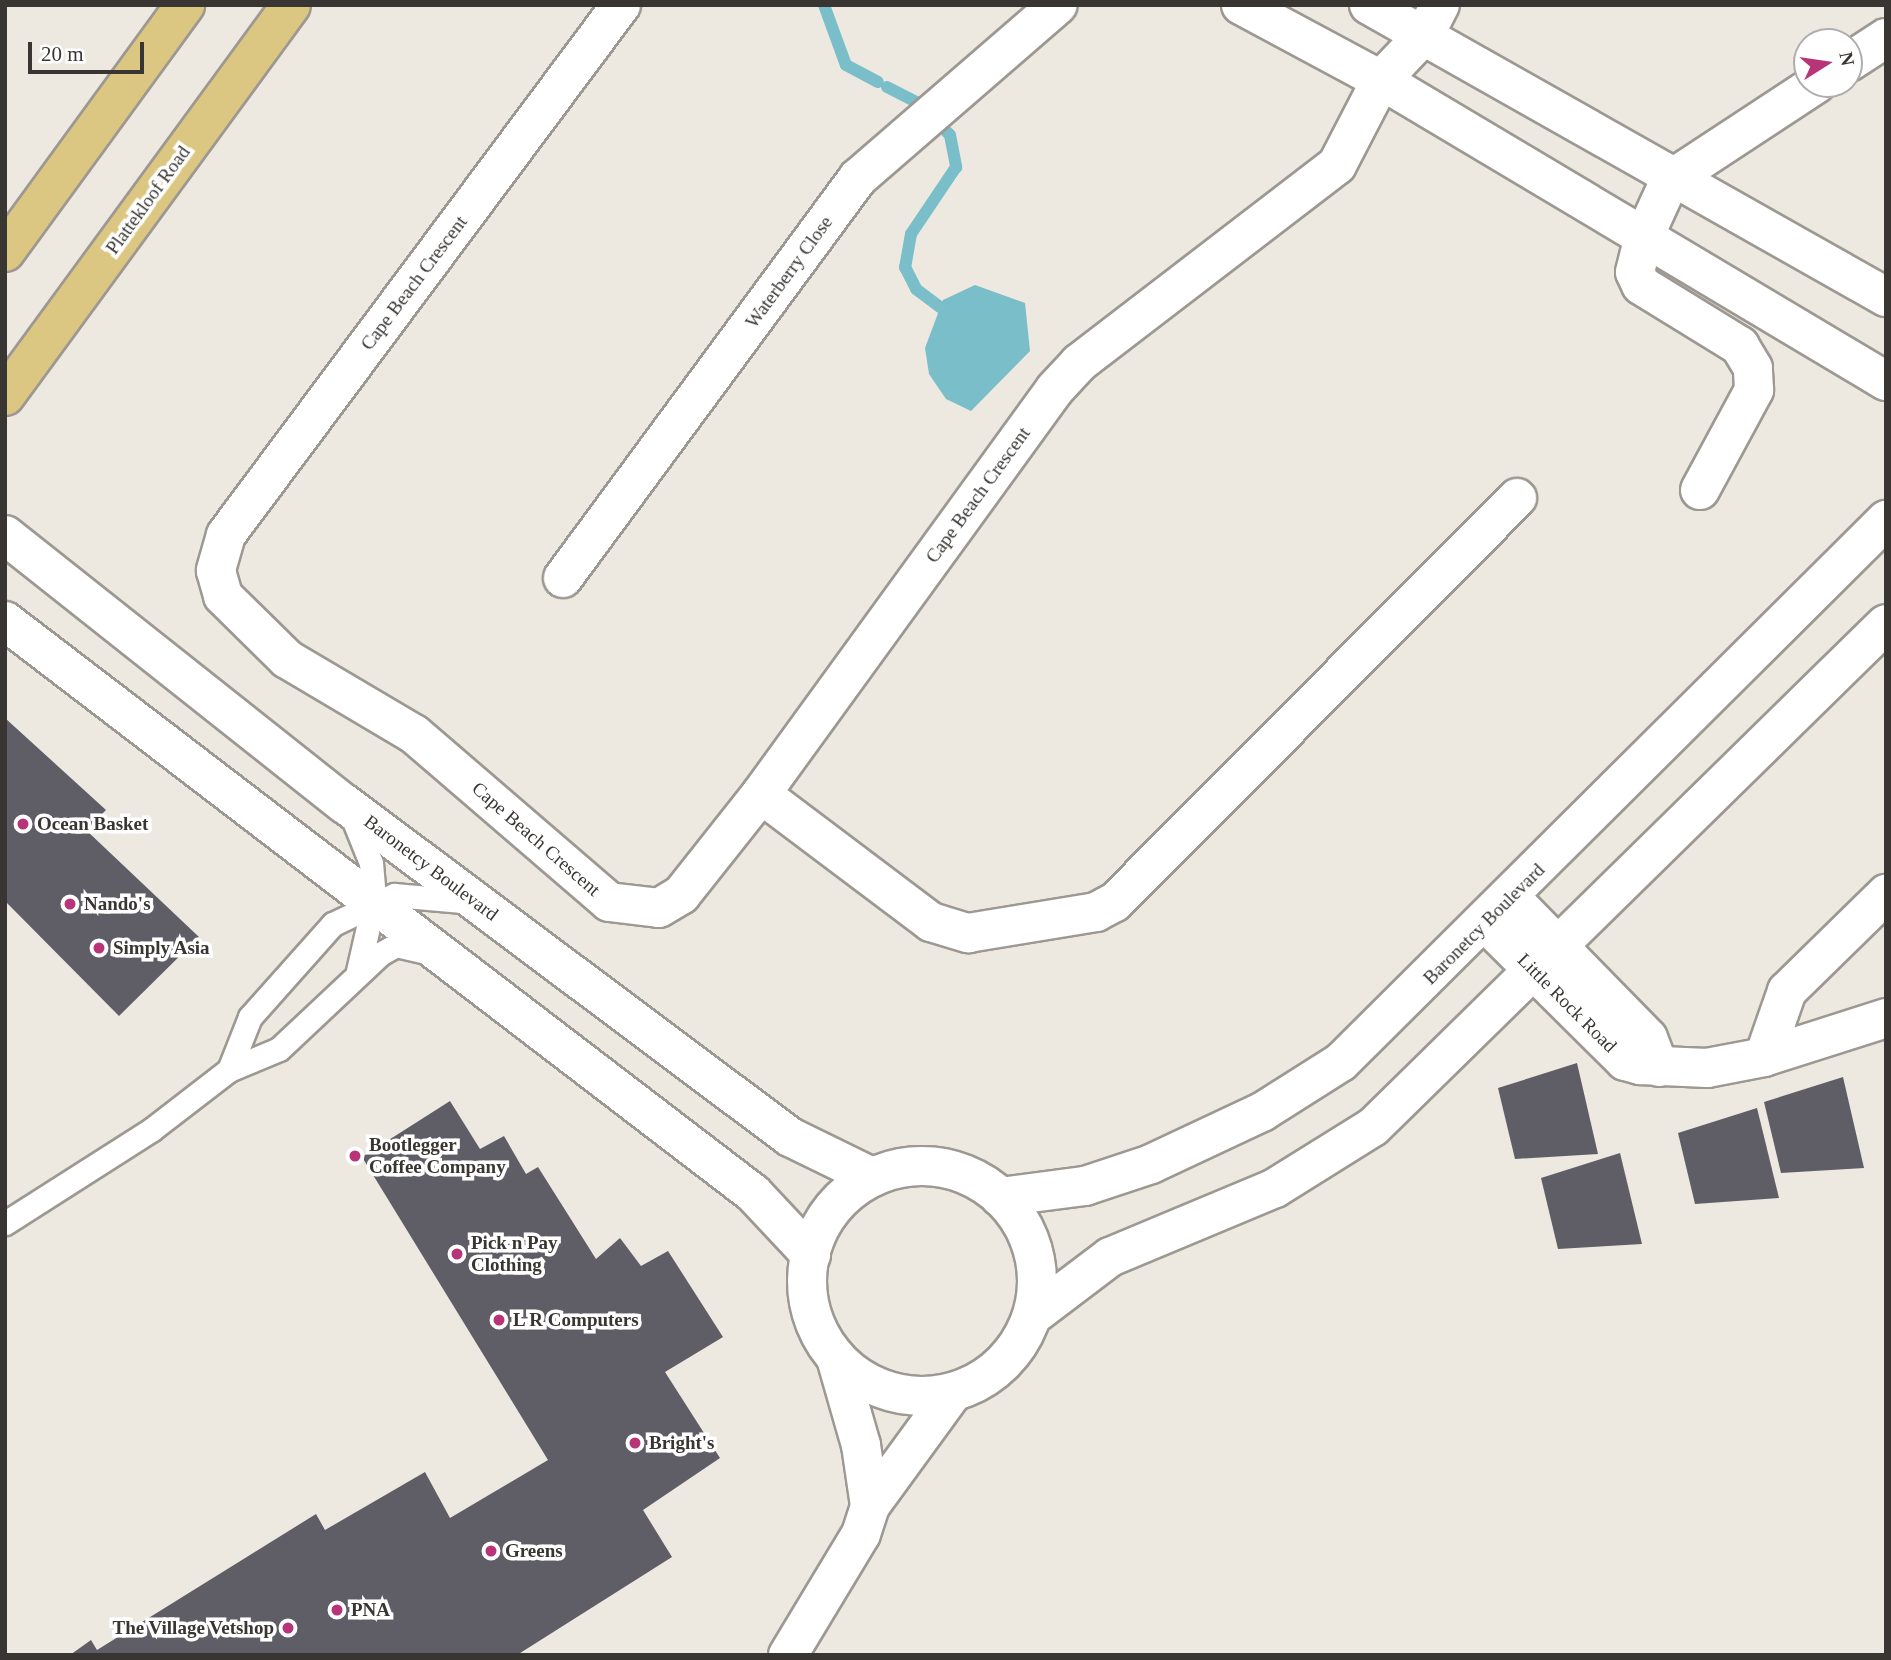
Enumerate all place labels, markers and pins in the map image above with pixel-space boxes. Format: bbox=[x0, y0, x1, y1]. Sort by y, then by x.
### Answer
place label: Ocean Basket bbox=[37, 813, 148, 835]
marker: Ocean Basket bbox=[15, 816, 31, 832]
place label: Nando's bbox=[84, 893, 151, 915]
marker: Nando's bbox=[62, 896, 78, 912]
place label: Simply Asia bbox=[113, 937, 211, 959]
marker: Simply Asia bbox=[91, 940, 107, 956]
place label: Bootlegger Coffee Company bbox=[369, 1134, 506, 1178]
marker: Bootlegger Coffee Company bbox=[347, 1148, 363, 1164]
place label: Pick n Pay Clothing bbox=[471, 1232, 558, 1276]
marker: Pick n Pay Clothing bbox=[449, 1246, 465, 1262]
place label: L R Computers bbox=[513, 1309, 640, 1331]
marker: L R Computers bbox=[491, 1312, 507, 1328]
place label: Bright's bbox=[649, 1432, 714, 1454]
marker: Bright's bbox=[627, 1435, 643, 1451]
place label: Greens bbox=[505, 1540, 563, 1562]
marker: Greens bbox=[483, 1543, 499, 1559]
place label: PNA bbox=[351, 1599, 390, 1621]
marker: PNA bbox=[329, 1602, 345, 1618]
place label: The Village Vetshop bbox=[112, 1617, 274, 1639]
marker: The Village Vetshop bbox=[280, 1620, 296, 1636]

